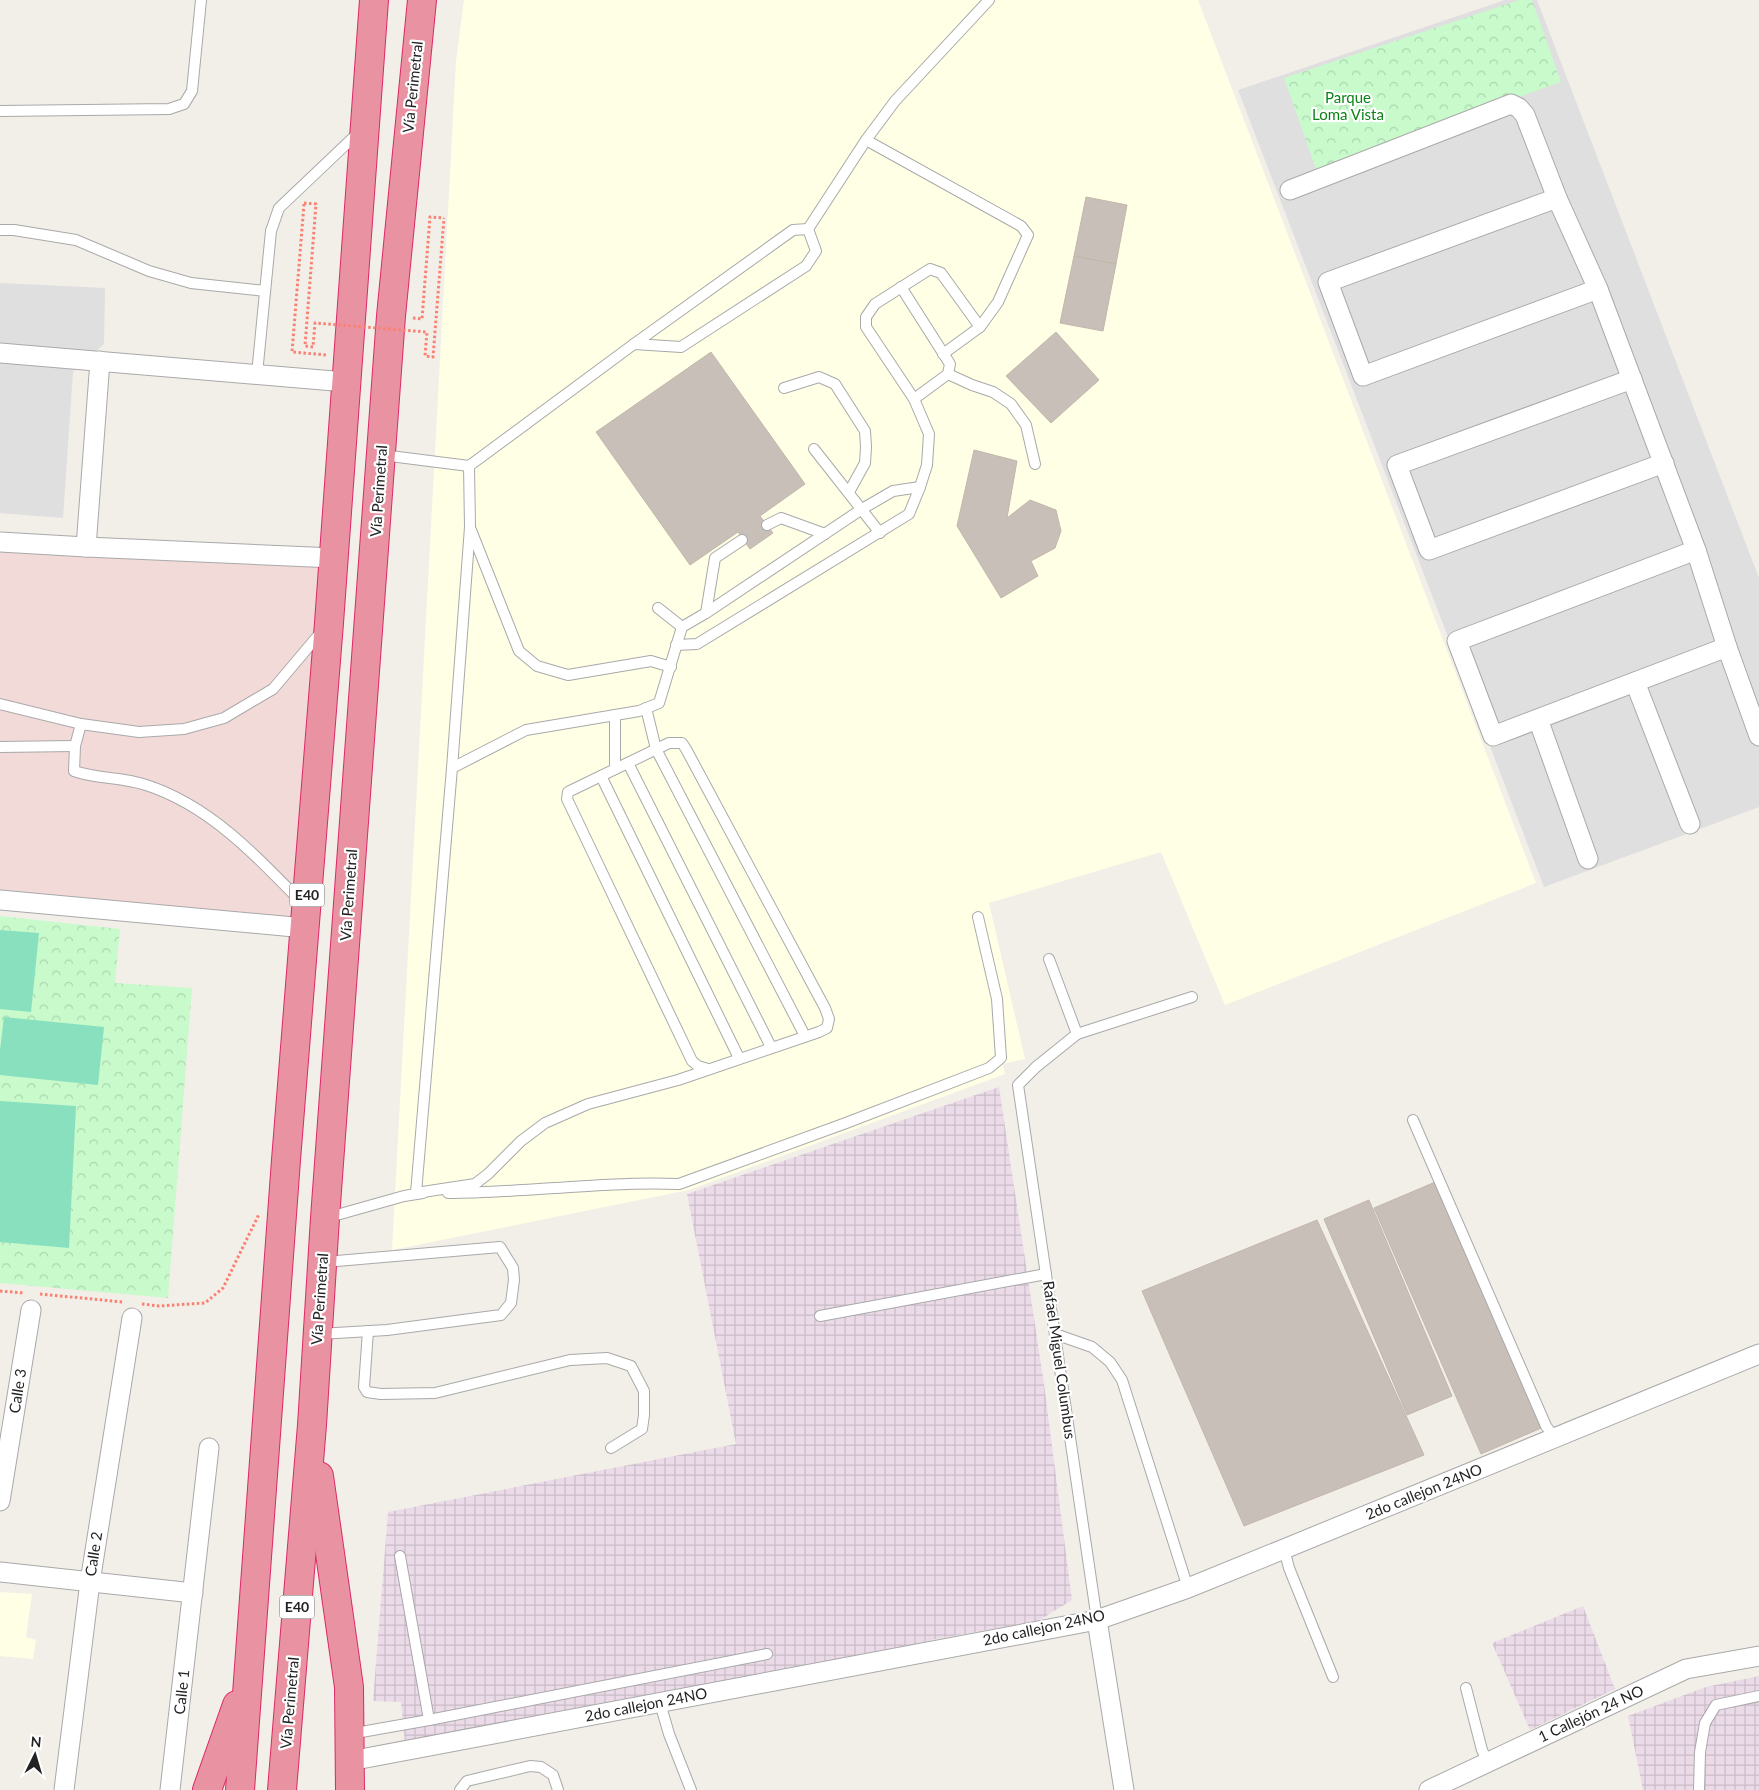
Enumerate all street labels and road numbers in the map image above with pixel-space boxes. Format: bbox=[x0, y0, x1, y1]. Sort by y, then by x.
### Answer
street label: Vía Perimetral bbox=[398, 40, 426, 134]
street label: Vía Perimetral bbox=[366, 444, 390, 538]
street label: Vía Perimetral bbox=[336, 848, 360, 942]
road number: E40 bbox=[290, 884, 324, 906]
street label: Vía Perimetral bbox=[307, 1252, 331, 1346]
street label: Rafael Miguel Columbus bbox=[1040, 1280, 1080, 1440]
street label: Calle 3 bbox=[5, 1367, 29, 1414]
street label: 2do callejon 24NO bbox=[1363, 1459, 1485, 1523]
street label: Calle 2 bbox=[81, 1530, 105, 1577]
road number: E40 bbox=[280, 1595, 314, 1618]
street label: 2do callejon 24NO bbox=[981, 1605, 1106, 1649]
street label: Vía Perimetral bbox=[276, 1656, 302, 1750]
street label: Calle 1 bbox=[170, 1669, 192, 1715]
street label: 1 Callejón 24 NO bbox=[1535, 1681, 1646, 1745]
street label: 2do callejon 24NO bbox=[583, 1683, 709, 1725]

